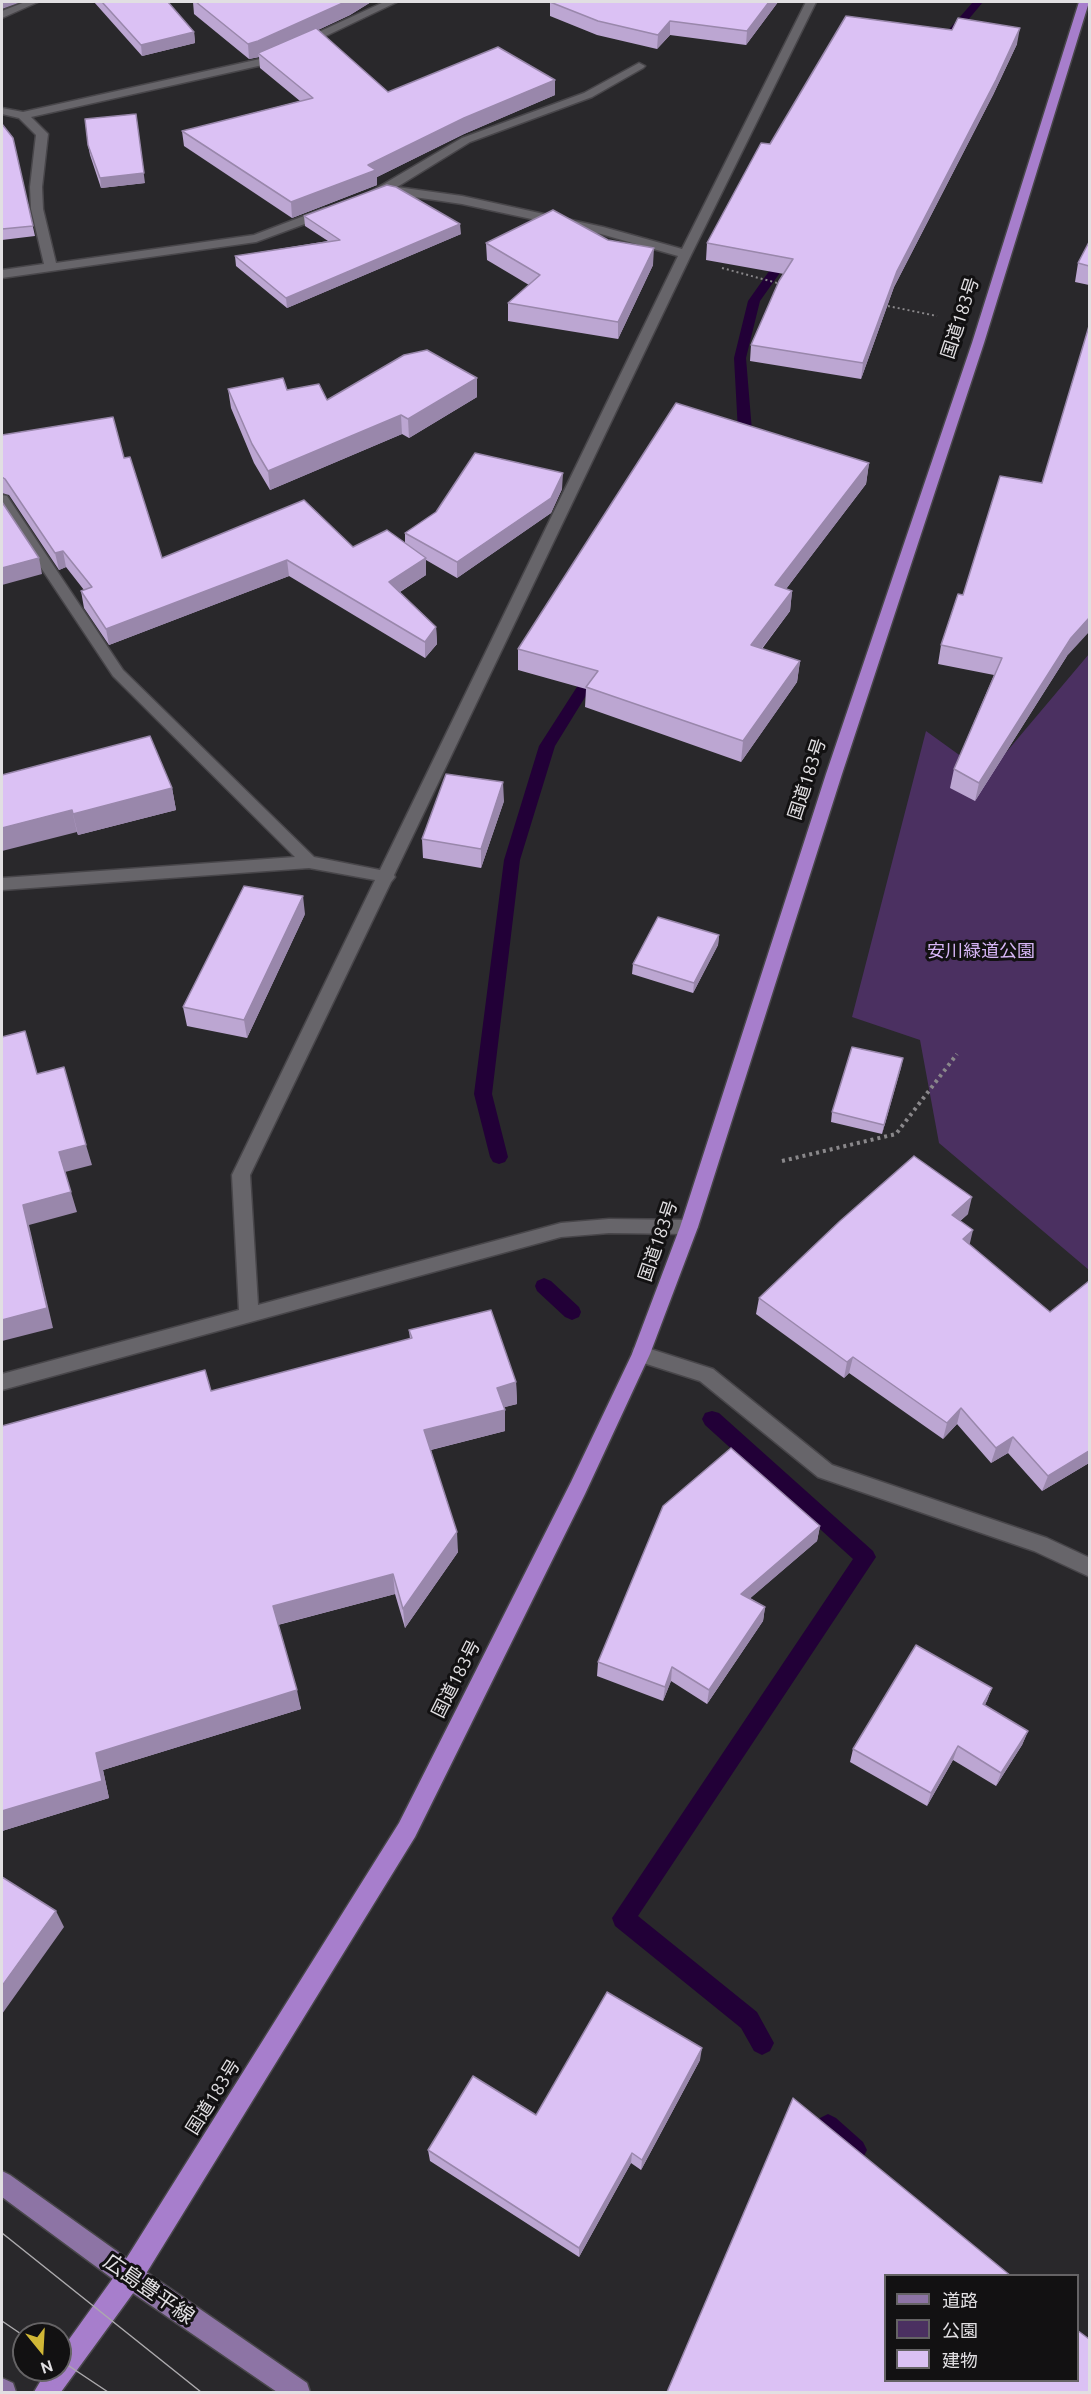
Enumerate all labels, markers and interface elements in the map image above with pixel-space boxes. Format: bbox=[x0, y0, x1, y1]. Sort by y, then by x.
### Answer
street label: 国道183号 bbox=[937, 275, 983, 361]
street label: 国道183号 bbox=[784, 736, 830, 822]
park label: 安川緑道公園 bbox=[927, 940, 1035, 962]
street label: 国道183号 bbox=[634, 1198, 682, 1284]
street label: 国道183号 bbox=[427, 1636, 485, 1722]
street label: 国道183号 bbox=[181, 2055, 245, 2139]
street label: 広島豊平線 bbox=[99, 2249, 199, 2329]
legend bbox=[884, 2274, 1079, 2382]
text: 道路 bbox=[942, 2290, 978, 2310]
text: 公園 bbox=[942, 2320, 978, 2340]
north arrow bbox=[12, 2322, 72, 2382]
text: 建物 bbox=[942, 2350, 978, 2370]
text: N bbox=[38, 2357, 55, 2378]

